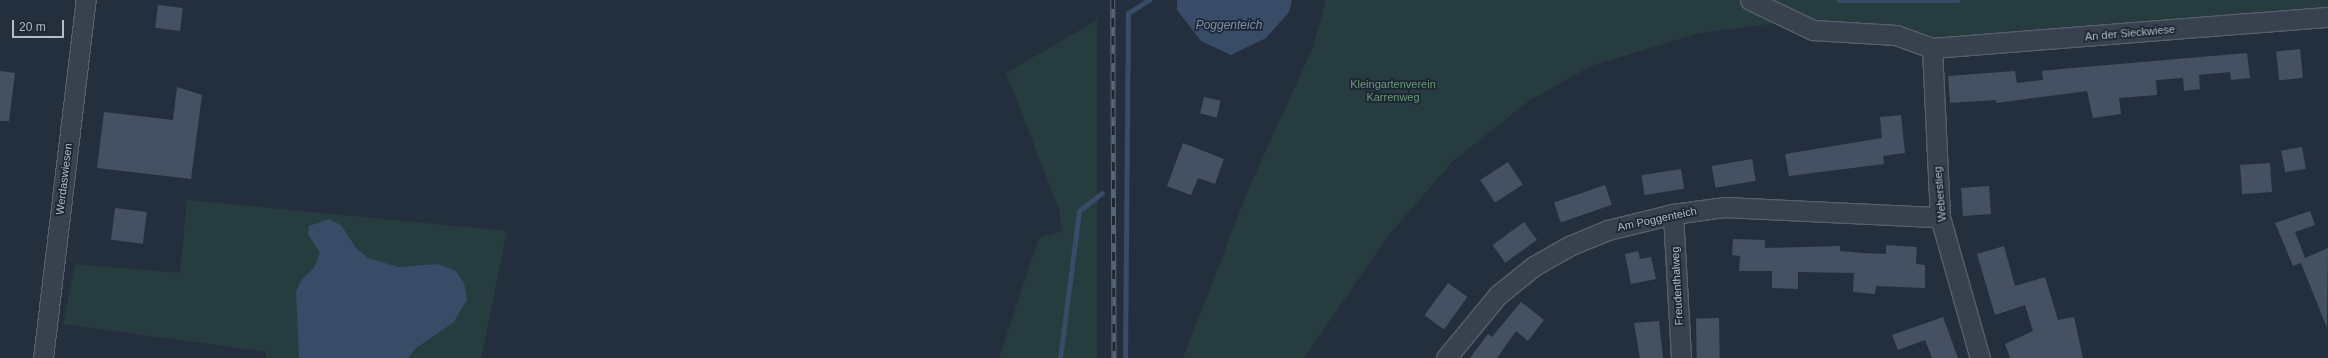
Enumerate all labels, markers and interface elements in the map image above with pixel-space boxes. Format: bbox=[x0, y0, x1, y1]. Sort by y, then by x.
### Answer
scale bar bbox=[14, 12, 66, 38]
water label: Poggenteich bbox=[1196, 19, 1262, 33]
text: 20 m bbox=[19, 20, 46, 34]
street label: An der Sieckwiese bbox=[2084, 22, 2176, 44]
park label: Kleingartenverein Karrenweg bbox=[1350, 78, 1436, 104]
street label: Werdaswiesen bbox=[53, 142, 75, 216]
street label: Weberstieg bbox=[1931, 166, 1949, 222]
street label: Am Poggenteich bbox=[1616, 204, 1698, 234]
street label: Freudenthalweg bbox=[1668, 246, 1686, 326]

